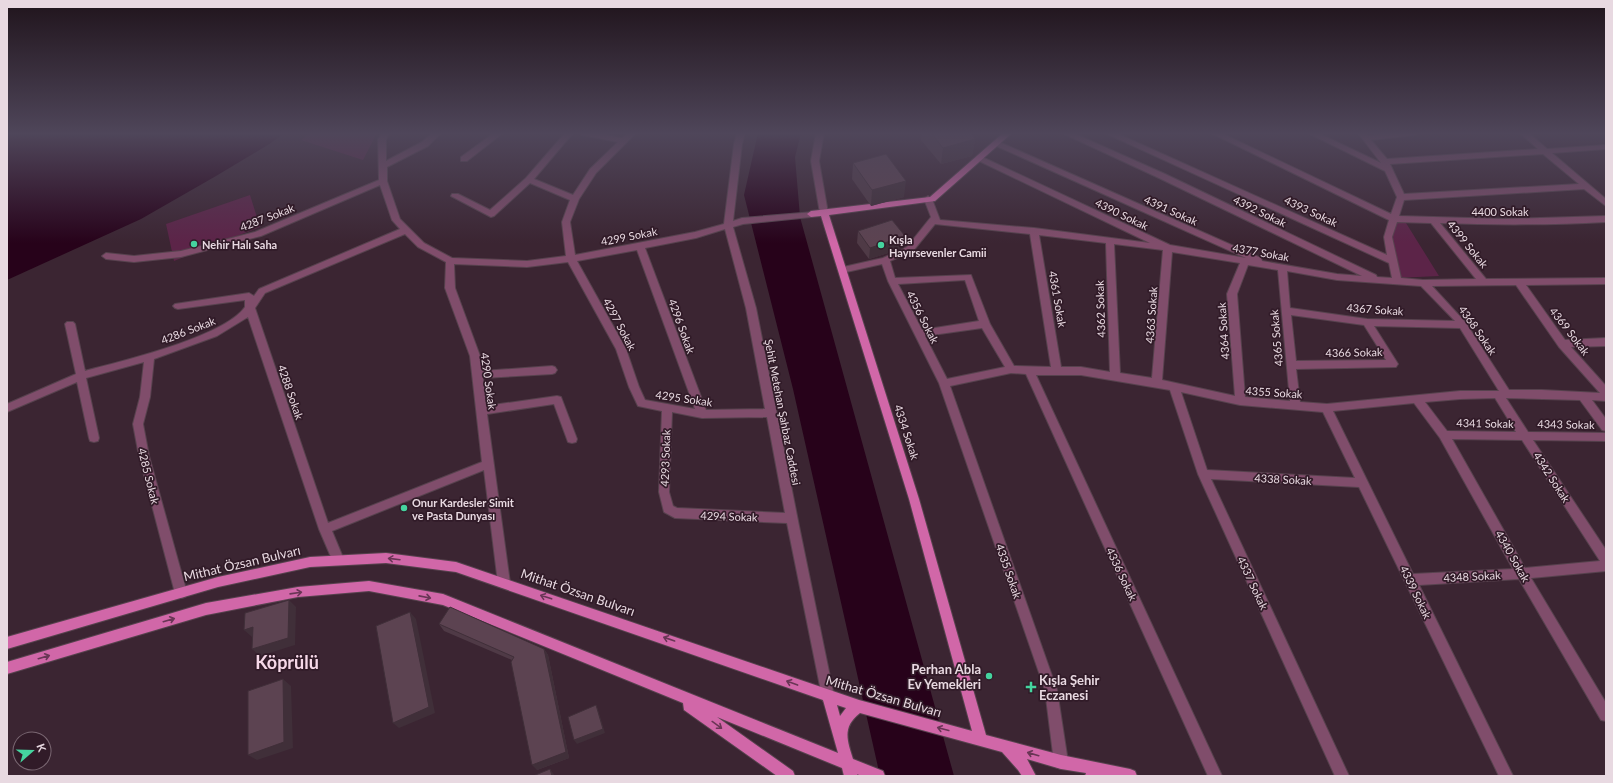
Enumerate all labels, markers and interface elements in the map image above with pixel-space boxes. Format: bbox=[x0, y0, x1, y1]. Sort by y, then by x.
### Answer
street label: 4391 Sokak bbox=[1142, 192, 1200, 228]
street label: 4392 Sokak bbox=[1231, 193, 1289, 230]
street label: 4393 Sokak bbox=[1282, 193, 1340, 229]
street label: 4390 Sokak bbox=[1093, 196, 1151, 233]
street label: 4287 Sokak bbox=[238, 201, 296, 233]
street label: 4400 Sokak bbox=[1471, 205, 1529, 218]
street label: 4399 Sokak bbox=[1445, 218, 1491, 271]
street label: 4299 Sokak bbox=[600, 224, 659, 248]
place label: Kışla Hayırsevenler Camii bbox=[889, 233, 987, 259]
place label: Nehir Halı Saha bbox=[202, 238, 277, 251]
marker: Nehir Halı Saha bbox=[189, 239, 199, 249]
marker: Kışla Hayırsevenler Camii bbox=[876, 240, 886, 250]
street label: 4377 Sokak bbox=[1232, 241, 1291, 263]
street label: 4361 Sokak bbox=[1047, 270, 1069, 329]
street label: 4362 Sokak bbox=[1092, 280, 1107, 338]
street label: 4363 Sokak bbox=[1143, 286, 1160, 344]
street label: 4356 Sokak bbox=[904, 289, 942, 346]
street label: 4297 Sokak bbox=[601, 296, 639, 353]
street label: 4296 Sokak bbox=[666, 297, 698, 355]
street label: 4367 Sokak bbox=[1346, 301, 1404, 318]
street label: 4364 Sokak bbox=[1214, 302, 1231, 360]
street label: 4368 Sokak bbox=[1456, 303, 1500, 357]
street label: 4369 Sokak bbox=[1547, 304, 1593, 358]
street label: 4365 Sokak bbox=[1267, 309, 1285, 367]
street label: 4286 Sokak bbox=[159, 314, 217, 346]
street label: Şehit Metehan Şahbaz Caddesi bbox=[762, 338, 804, 487]
street label: 4366 Sokak bbox=[1325, 345, 1383, 359]
street label: 4290 Sokak bbox=[479, 352, 499, 411]
street label: 4288 Sokak bbox=[276, 363, 307, 422]
street label: 4355 Sokak bbox=[1245, 384, 1303, 401]
street label: 4295 Sokak bbox=[655, 388, 714, 408]
street label: 4334 Sokak bbox=[892, 403, 922, 462]
street label: 4341 Sokak bbox=[1456, 416, 1514, 430]
street label: 4343 Sokak bbox=[1537, 417, 1595, 431]
street label: 4293 Sokak bbox=[658, 429, 673, 487]
street label: 4285 Sokak bbox=[136, 447, 162, 506]
street label: 4342 Sokak bbox=[1531, 449, 1573, 505]
street label: 4338 Sokak bbox=[1254, 471, 1312, 487]
place label: Onur Kardesler Simit ve Pasta Dunyası bbox=[412, 496, 515, 522]
marker: Onur Kardesler Simit ve Pasta Dunyası bbox=[399, 503, 409, 513]
street label: 4294 Sokak bbox=[700, 509, 758, 524]
street label: 4340 Sokak bbox=[1493, 528, 1533, 584]
street label: Mithat Özsan Bulvarı bbox=[182, 542, 302, 584]
street label: 4335 Sokak bbox=[994, 542, 1025, 601]
street label: 4336 Sokak bbox=[1104, 545, 1140, 603]
street label: 4337 Sokak bbox=[1235, 554, 1271, 612]
one-way arrow bbox=[388, 555, 401, 563]
street label: 4339 Sokak bbox=[1398, 563, 1435, 621]
street label: Mithat Özsan Bulvarı bbox=[519, 565, 637, 619]
street label: 4348 Sokak bbox=[1443, 568, 1501, 584]
one-way arrow bbox=[289, 589, 302, 597]
one-way arrow bbox=[418, 593, 431, 601]
one-way arrow bbox=[540, 593, 553, 600]
one-way arrow bbox=[162, 616, 175, 623]
one-way arrow bbox=[663, 635, 676, 642]
district label: Köprülü bbox=[255, 651, 319, 673]
one-way arrow bbox=[38, 653, 51, 660]
place label: Perhan Abla Ev Yemekleri bbox=[908, 661, 981, 692]
marker: Perhan Abla Ev Yemekleri bbox=[984, 671, 994, 681]
street label: Mithat Özsan Bulvarı bbox=[824, 672, 944, 720]
place label: Kışla Şehir Eczanesi bbox=[1039, 672, 1100, 703]
one-way arrow bbox=[785, 679, 798, 686]
marker: Kışla Şehir Eczanesi bbox=[1026, 682, 1036, 692]
one-way arrow bbox=[711, 721, 722, 729]
one-way arrow bbox=[937, 724, 950, 732]
north arrow bbox=[12, 731, 52, 771]
text: K bbox=[34, 742, 49, 754]
one-way arrow bbox=[1027, 750, 1040, 757]

